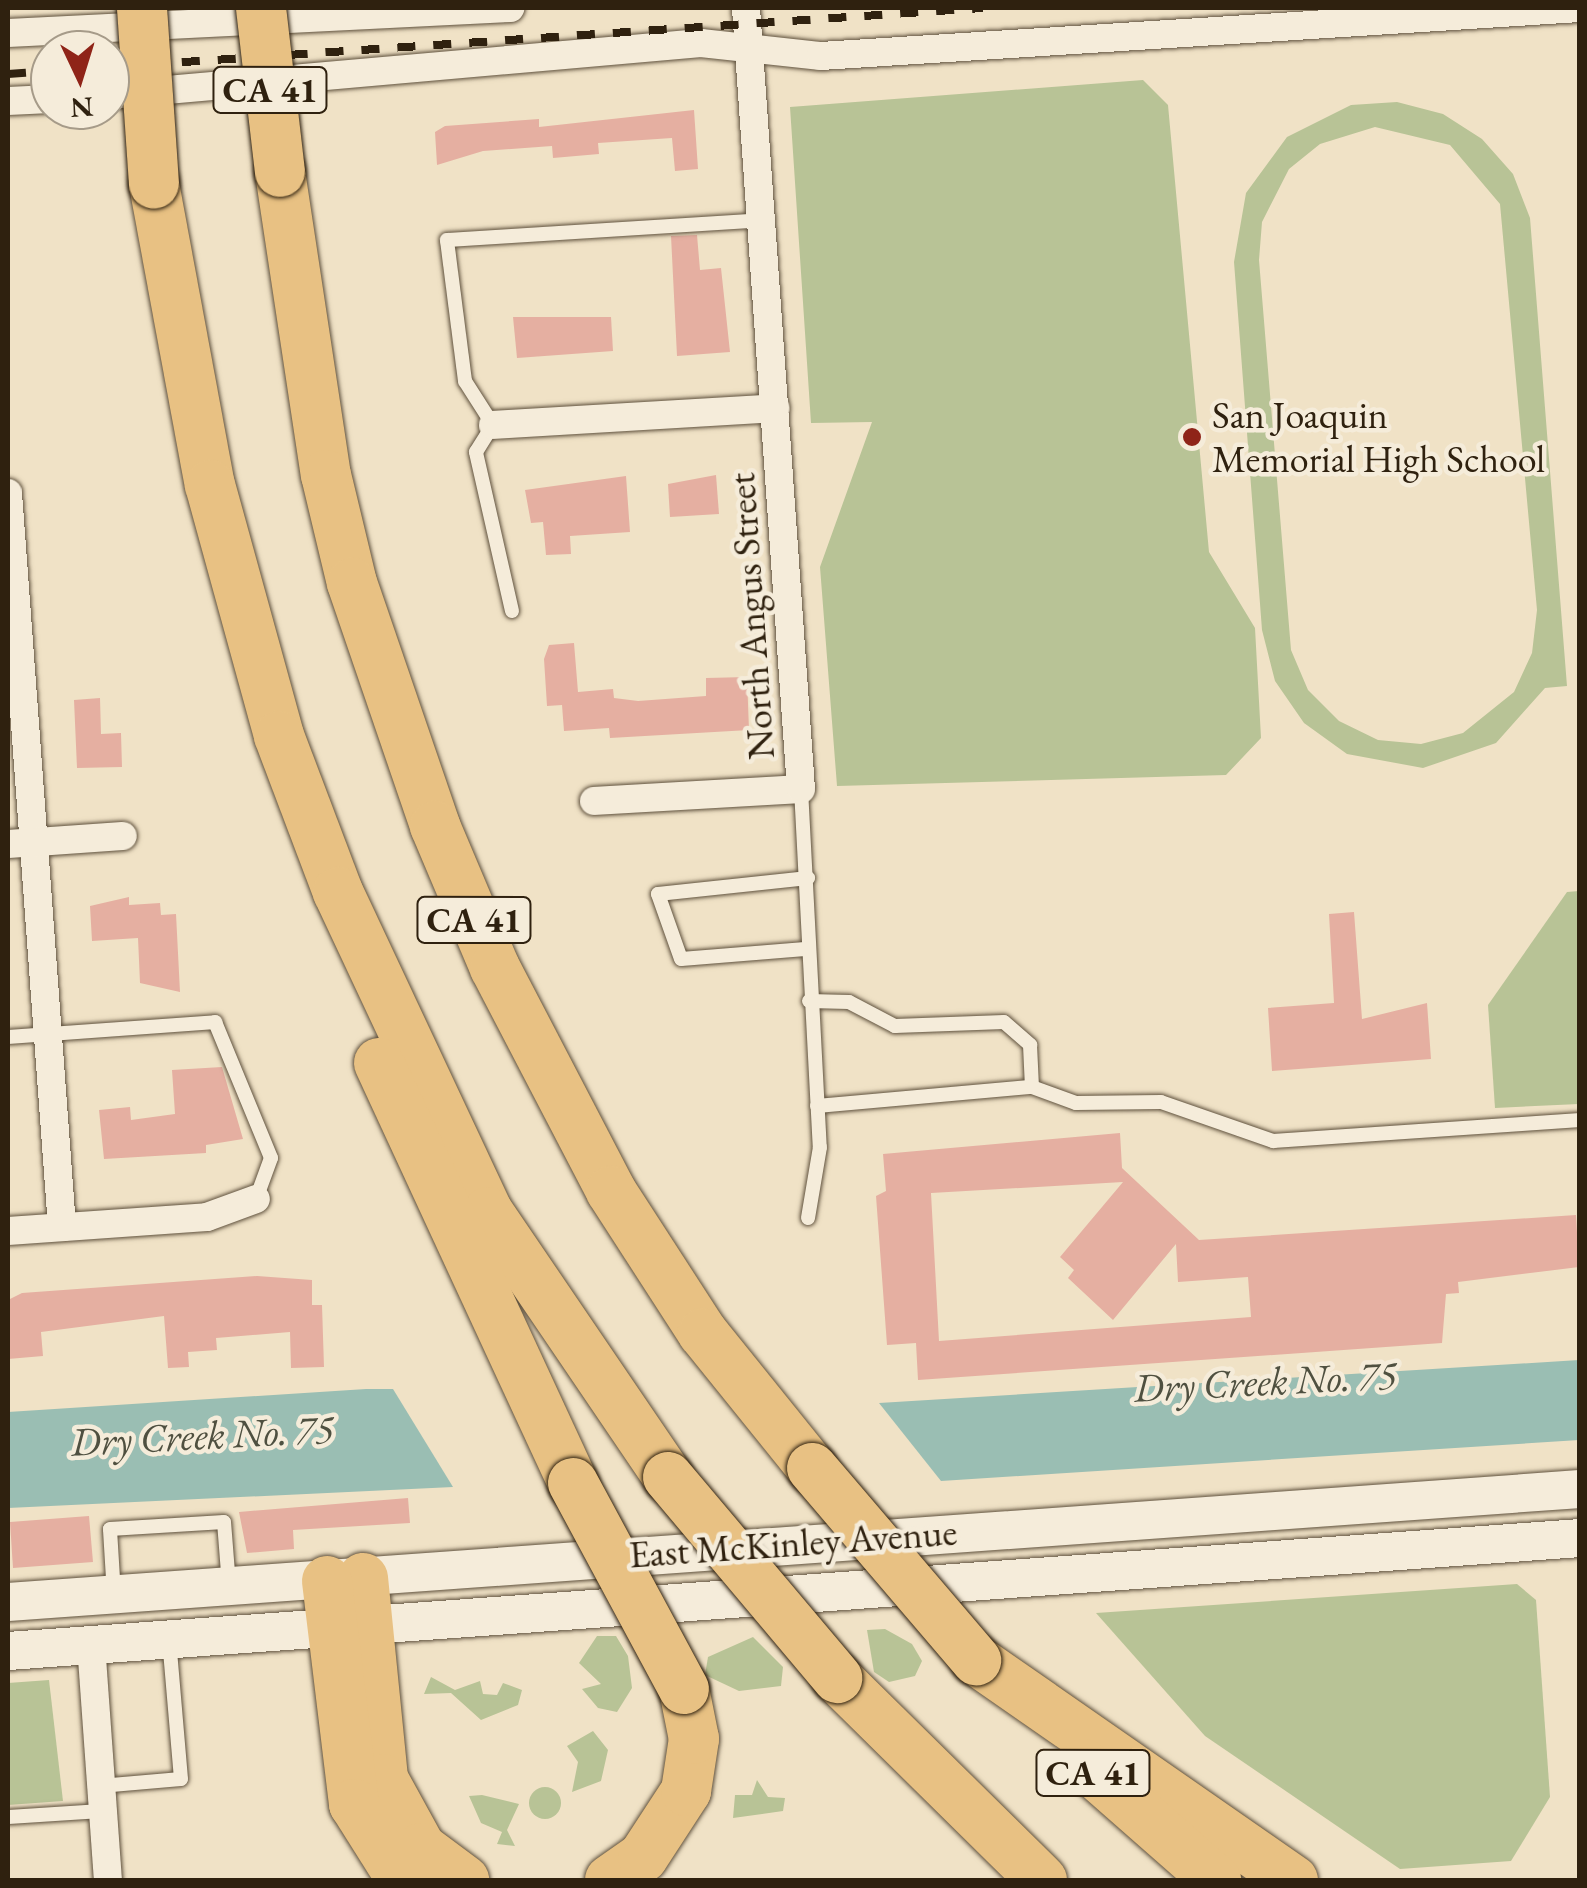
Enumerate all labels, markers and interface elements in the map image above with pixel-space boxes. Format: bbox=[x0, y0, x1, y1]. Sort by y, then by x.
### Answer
north arrow bbox=[30, 30, 130, 130]
road number: CA 41 bbox=[210, 60, 330, 120]
text: N bbox=[69, 89, 95, 127]
place label: San Joaquin Memorial High School bbox=[1212, 392, 1545, 482]
marker: San Joaquin Memorial High School bbox=[1181, 426, 1203, 448]
street label: North Angus Street bbox=[718, 471, 784, 761]
road number: CA 41 bbox=[414, 890, 534, 950]
water label: Dry Creek No. 75 bbox=[1132, 1350, 1398, 1412]
water label: Dry Creek No. 75 bbox=[69, 1404, 335, 1466]
street label: East McKinley Avenue bbox=[627, 1509, 959, 1577]
road number: CA 41 bbox=[1033, 1743, 1153, 1803]

